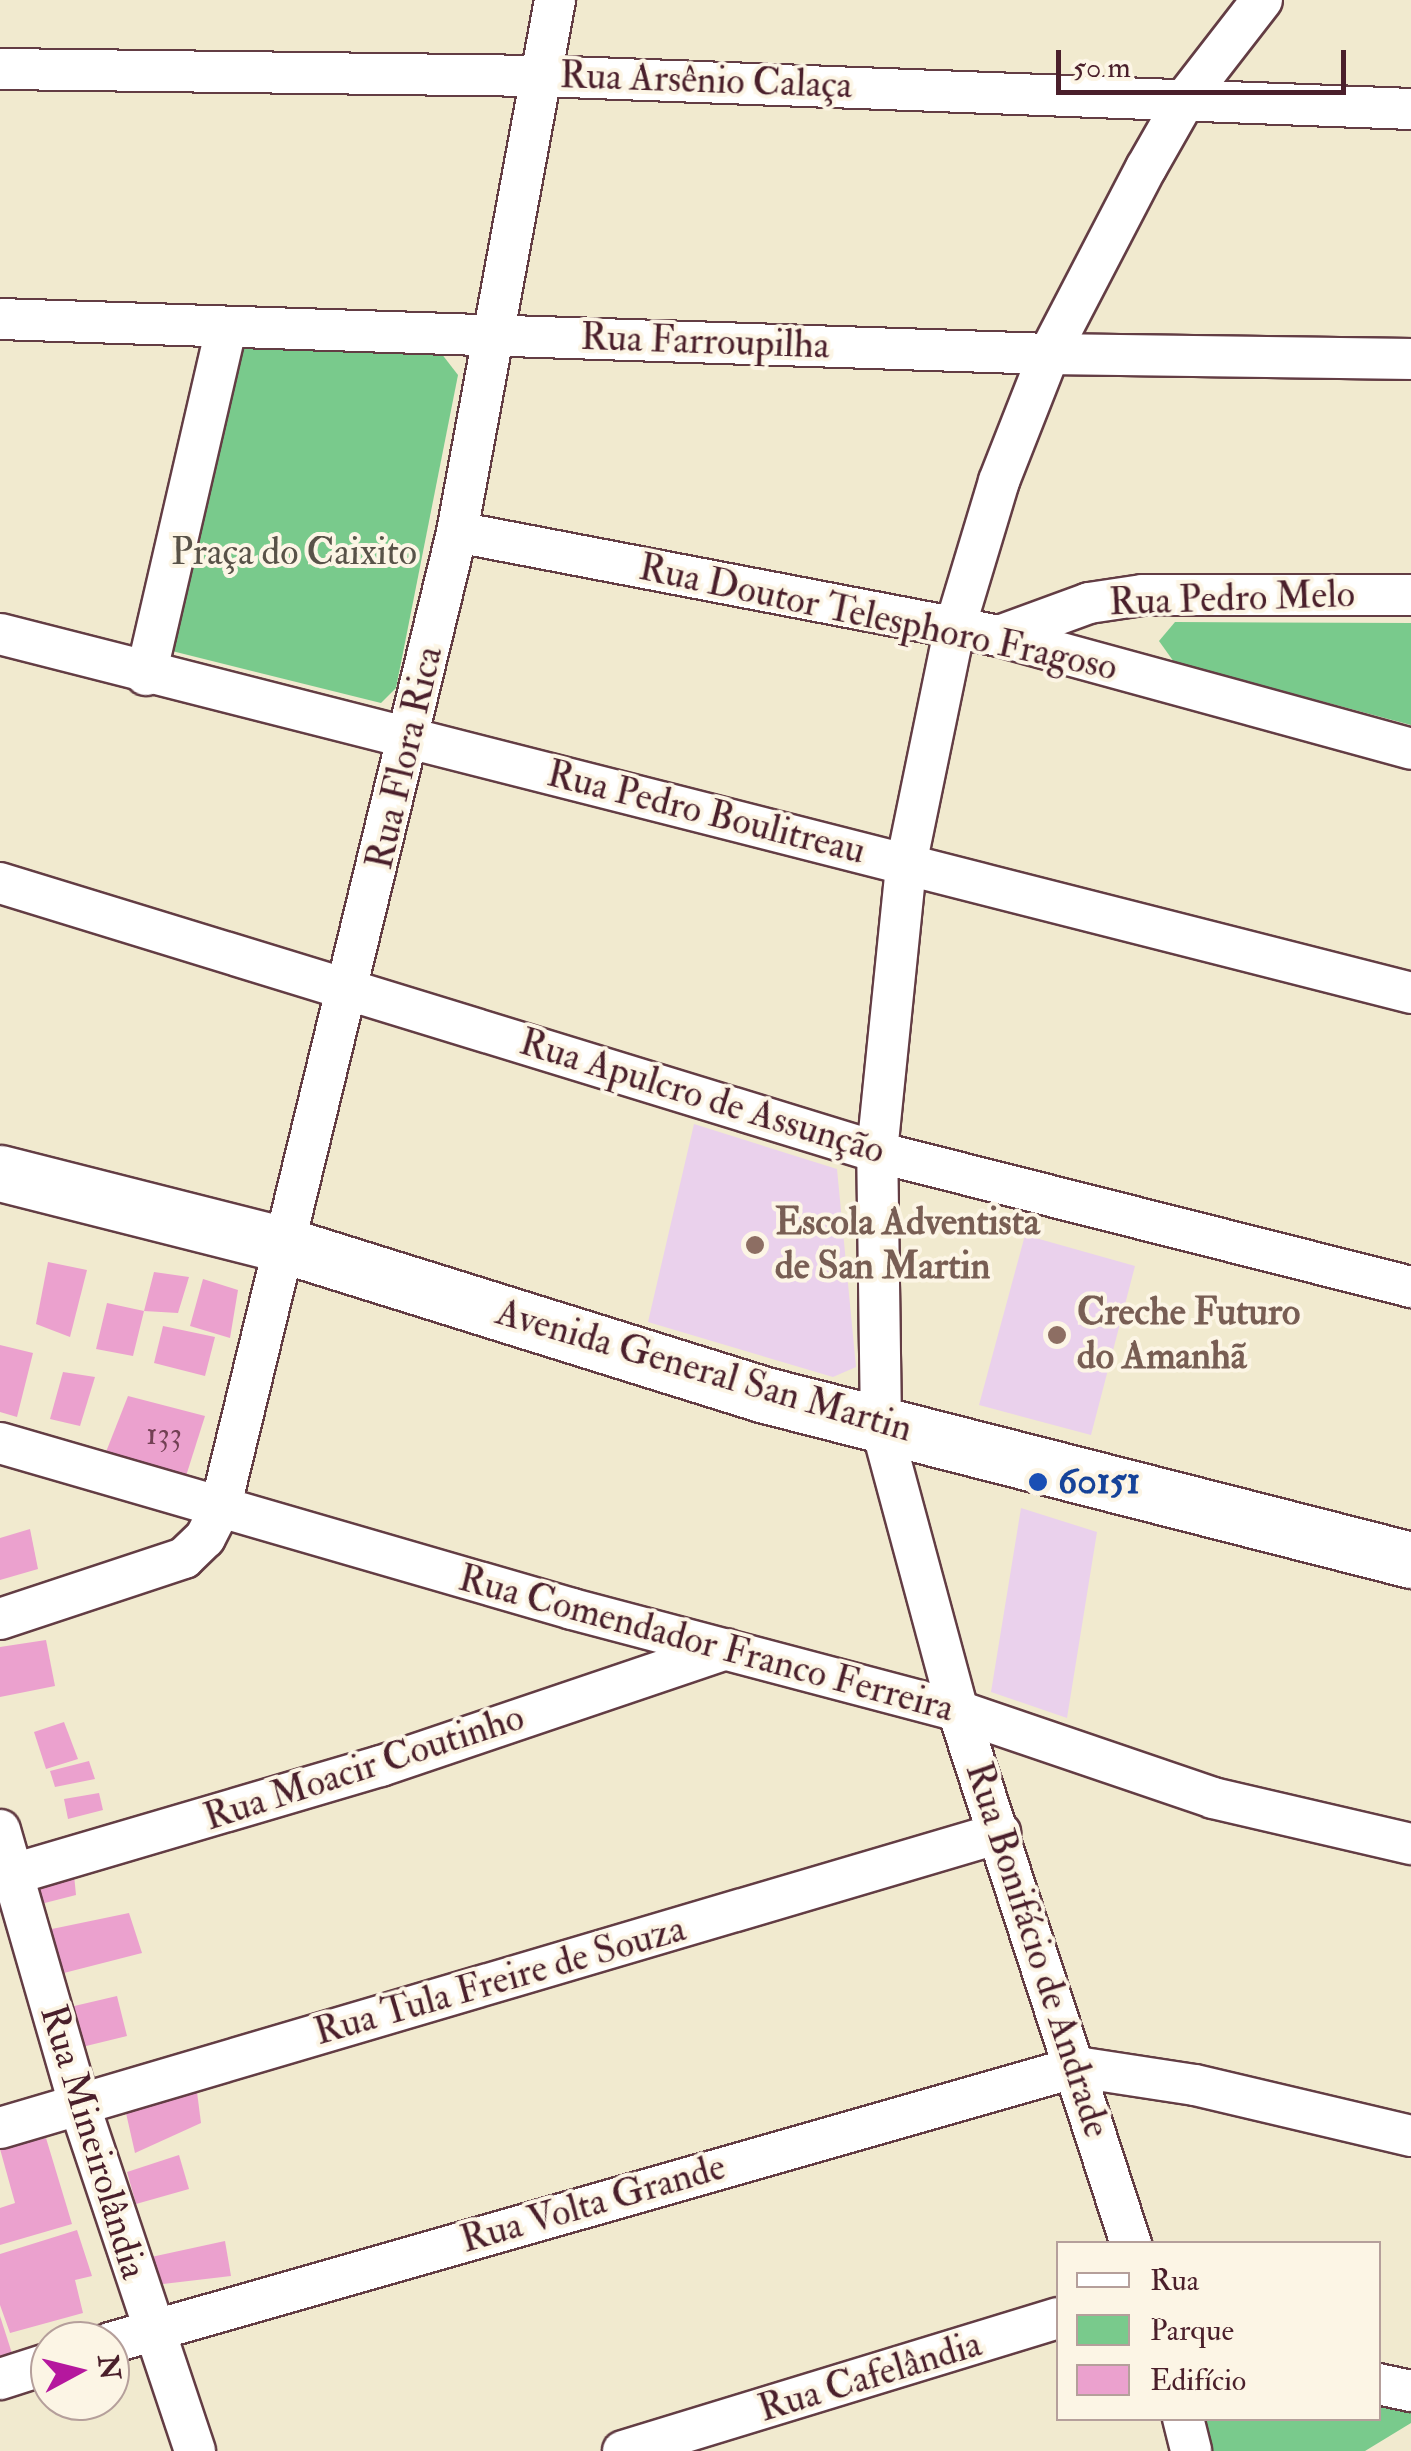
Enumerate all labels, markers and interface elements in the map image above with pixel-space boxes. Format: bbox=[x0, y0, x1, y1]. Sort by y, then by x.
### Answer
scale bar bbox=[1061, 30, 1351, 92]
text: 50 m bbox=[1073, 49, 1131, 86]
street label: Rua Arsênio Calaça bbox=[559, 53, 853, 109]
street label: Rua Farroupilha bbox=[580, 315, 830, 369]
park label: Praça do Caixito bbox=[171, 530, 417, 576]
street label: Rua Doutor Telesphoro Fragoso bbox=[635, 545, 1121, 691]
street label: Rua Pedro Melo bbox=[1108, 572, 1356, 626]
street label: Rua Flora Rica bbox=[357, 642, 453, 874]
street label: Rua Pedro Boulitreau bbox=[542, 751, 870, 875]
street label: Rua Apulcro de Assunção bbox=[514, 1020, 890, 1174]
place label: Escola Adventista de San Martin bbox=[775, 1200, 1040, 1290]
marker: Escola Adventista de San Martin bbox=[744, 1234, 766, 1256]
street label: Avenida General San Martin bbox=[491, 1290, 917, 1452]
place label: Creche Futuro do Amanhã bbox=[1077, 1290, 1300, 1380]
marker: Creche Futuro do Amanhã bbox=[1046, 1324, 1068, 1346]
house number: 133 bbox=[146, 1415, 182, 1453]
place label: 60151 bbox=[1058, 1459, 1140, 1505]
marker: 60151 bbox=[1027, 1471, 1049, 1493]
street label: Rua Comendador Franco Ferreira bbox=[453, 1556, 959, 1732]
street label: Rua Moacir Coutinho bbox=[198, 1695, 530, 1841]
street label: Rua Bonifácio de Andrade bbox=[955, 1757, 1119, 2143]
street label: Rua Tula Freire de Souza bbox=[309, 1906, 691, 2056]
street label: Rua Mineirolândia bbox=[30, 2000, 156, 2284]
street label: Rua Volta Grande bbox=[455, 2144, 731, 2264]
legend bbox=[1056, 2241, 1381, 2421]
text: Rua bbox=[1150, 2262, 1199, 2299]
text: Parque bbox=[1150, 2312, 1234, 2349]
north arrow bbox=[30, 2321, 130, 2421]
street label: Rua Cafelândia bbox=[753, 2321, 987, 2433]
text: N bbox=[89, 2353, 127, 2382]
text: Edifício bbox=[1150, 2362, 1246, 2399]

